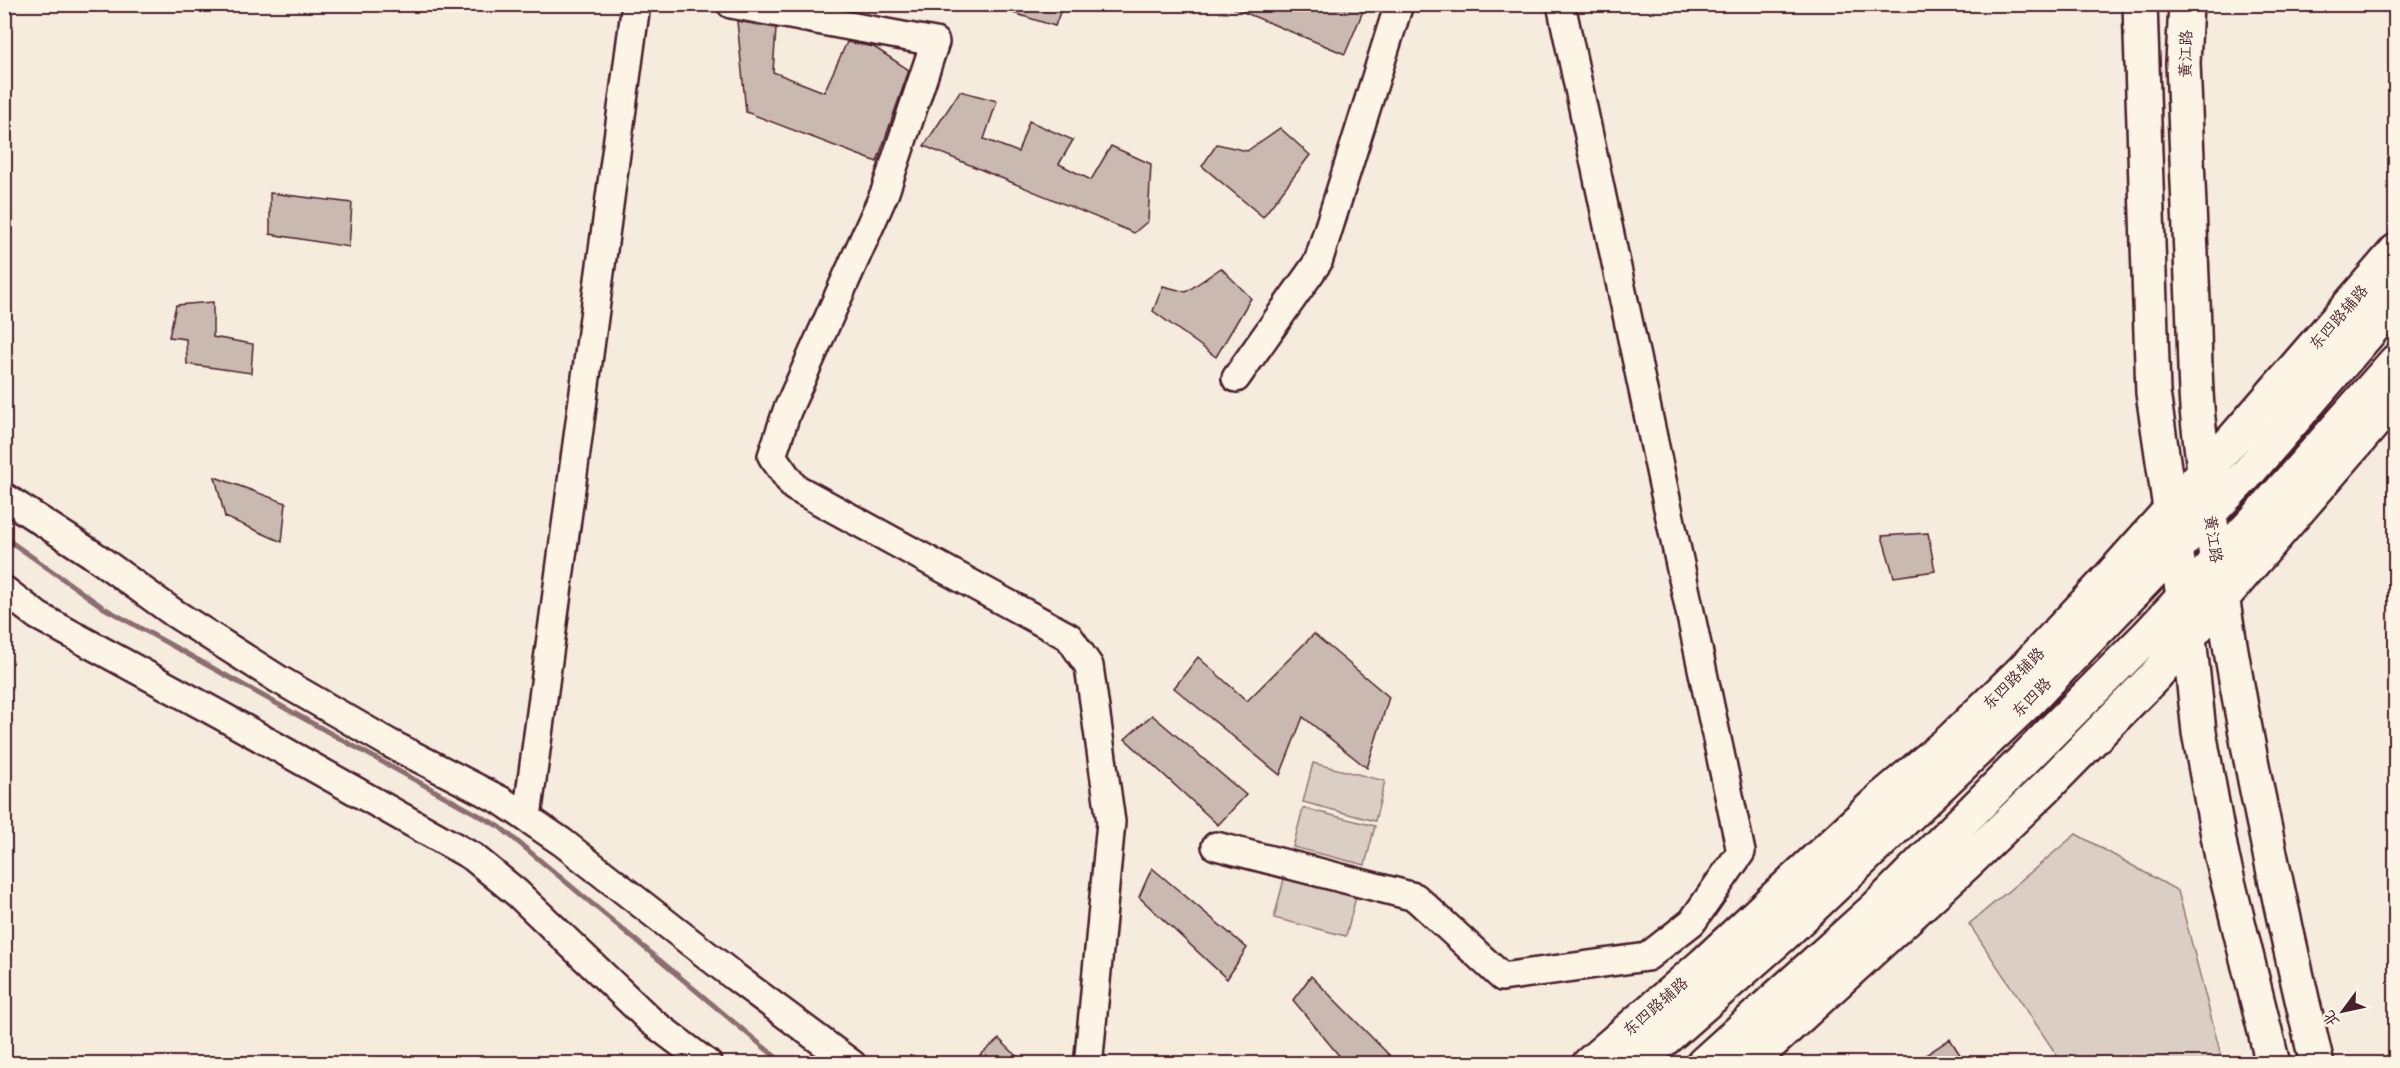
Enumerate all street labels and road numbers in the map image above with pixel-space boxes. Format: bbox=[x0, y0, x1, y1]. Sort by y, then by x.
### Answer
street label: 黄江路 bbox=[2177, 30, 2195, 78]
street label: 东四路辅路 bbox=[2306, 282, 2372, 354]
street label: 黄江路 bbox=[2201, 514, 2225, 564]
street label: 东四路辅路 bbox=[1978, 643, 2048, 713]
street label: 东四路 bbox=[2007, 673, 2055, 721]
street label: 东四路辅路 bbox=[1620, 974, 1692, 1040]

